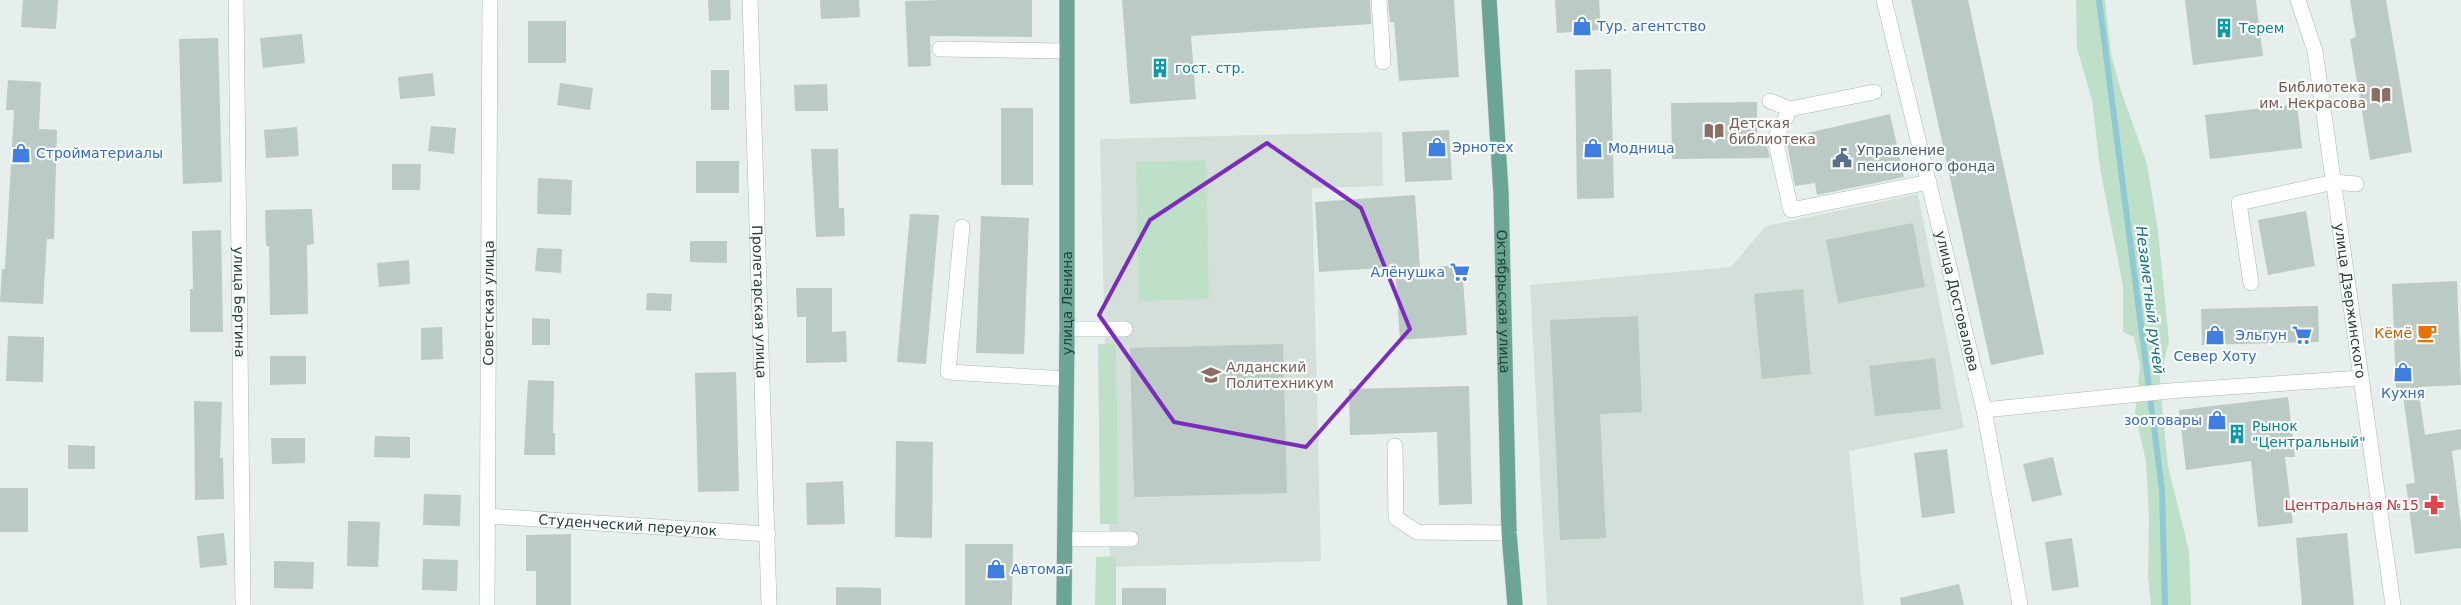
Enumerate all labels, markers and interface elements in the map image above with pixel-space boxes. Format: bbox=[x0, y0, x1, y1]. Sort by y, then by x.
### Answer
shop icon: Тур. агентство bbox=[1571, 15, 1593, 37]
building icon: Терем bbox=[2213, 17, 2235, 39]
place label: Тур. агентство bbox=[1596, 18, 1706, 34]
place label: Терем bbox=[2238, 20, 2284, 36]
building icon: гост. стр. bbox=[1149, 57, 1171, 79]
place label: гост. стр. bbox=[1175, 60, 1245, 76]
place label: Библиотека им. Некрасова bbox=[2259, 79, 2366, 111]
library icon: Библиотека им. Некрасова bbox=[2370, 84, 2392, 106]
place label: Детская библиотека bbox=[1729, 115, 1816, 147]
library icon: Детская библиотека bbox=[1703, 120, 1725, 142]
shop icon: Эрнотех bbox=[1426, 136, 1448, 158]
shop icon: Модница bbox=[1582, 137, 1604, 159]
place label: Эрнотех bbox=[1452, 139, 1513, 155]
place label: Модница bbox=[1608, 140, 1675, 156]
shop icon: Стройматериалы bbox=[10, 142, 32, 164]
place label: Управление пенсионого фонда bbox=[1857, 142, 1995, 174]
place label: Стройматериалы bbox=[36, 145, 163, 161]
public building icon: Управление пенсионого фонда bbox=[1831, 147, 1853, 169]
street label: улица Дзержинского bbox=[2331, 222, 2369, 379]
street label: Пролетарская улица bbox=[749, 225, 770, 379]
water label: Незаметный ручей bbox=[2132, 225, 2168, 375]
street label: Октябрьская улица bbox=[1494, 229, 1513, 374]
street label: улица Достовалова bbox=[1933, 229, 1982, 373]
street label: Советская улица bbox=[480, 240, 497, 366]
street label: улица Бертина bbox=[231, 246, 248, 358]
street label: улица Ленина bbox=[1059, 251, 1075, 355]
supermarket icon: Алёнушка bbox=[1449, 261, 1471, 283]
place label: Алёнушка bbox=[1371, 264, 1445, 280]
cafe icon: Кёмё bbox=[2416, 322, 2438, 344]
shop icon: Север Хоту bbox=[2204, 324, 2226, 346]
supermarket icon: Эльгун bbox=[2291, 324, 2313, 346]
place label: Кёмё bbox=[2374, 325, 2412, 341]
place label: Эльгун bbox=[2235, 327, 2287, 343]
place label: Север Хоту bbox=[2173, 348, 2257, 364]
place label: Алданский Политехникум bbox=[1226, 359, 1334, 391]
shop icon: Кухня bbox=[2392, 361, 2414, 383]
school or university icon: Алданский Политехникум bbox=[1200, 364, 1222, 386]
place label: Кухня bbox=[2381, 385, 2425, 401]
shop icon: зоотовары bbox=[2206, 409, 2228, 431]
place label: зоотовары bbox=[2124, 412, 2202, 428]
place label: Рынок "Центральный" bbox=[2252, 418, 2366, 450]
building icon: Рынок "Центральный" bbox=[2226, 423, 2248, 445]
pharmacy icon: Центральная №15 bbox=[2423, 494, 2445, 516]
place label: Центральная №15 bbox=[2285, 497, 2419, 513]
street label: Студенческий переулок bbox=[538, 511, 718, 539]
shop icon: Автомаг bbox=[985, 558, 1007, 580]
place label: Автомаг bbox=[1011, 561, 1072, 577]

